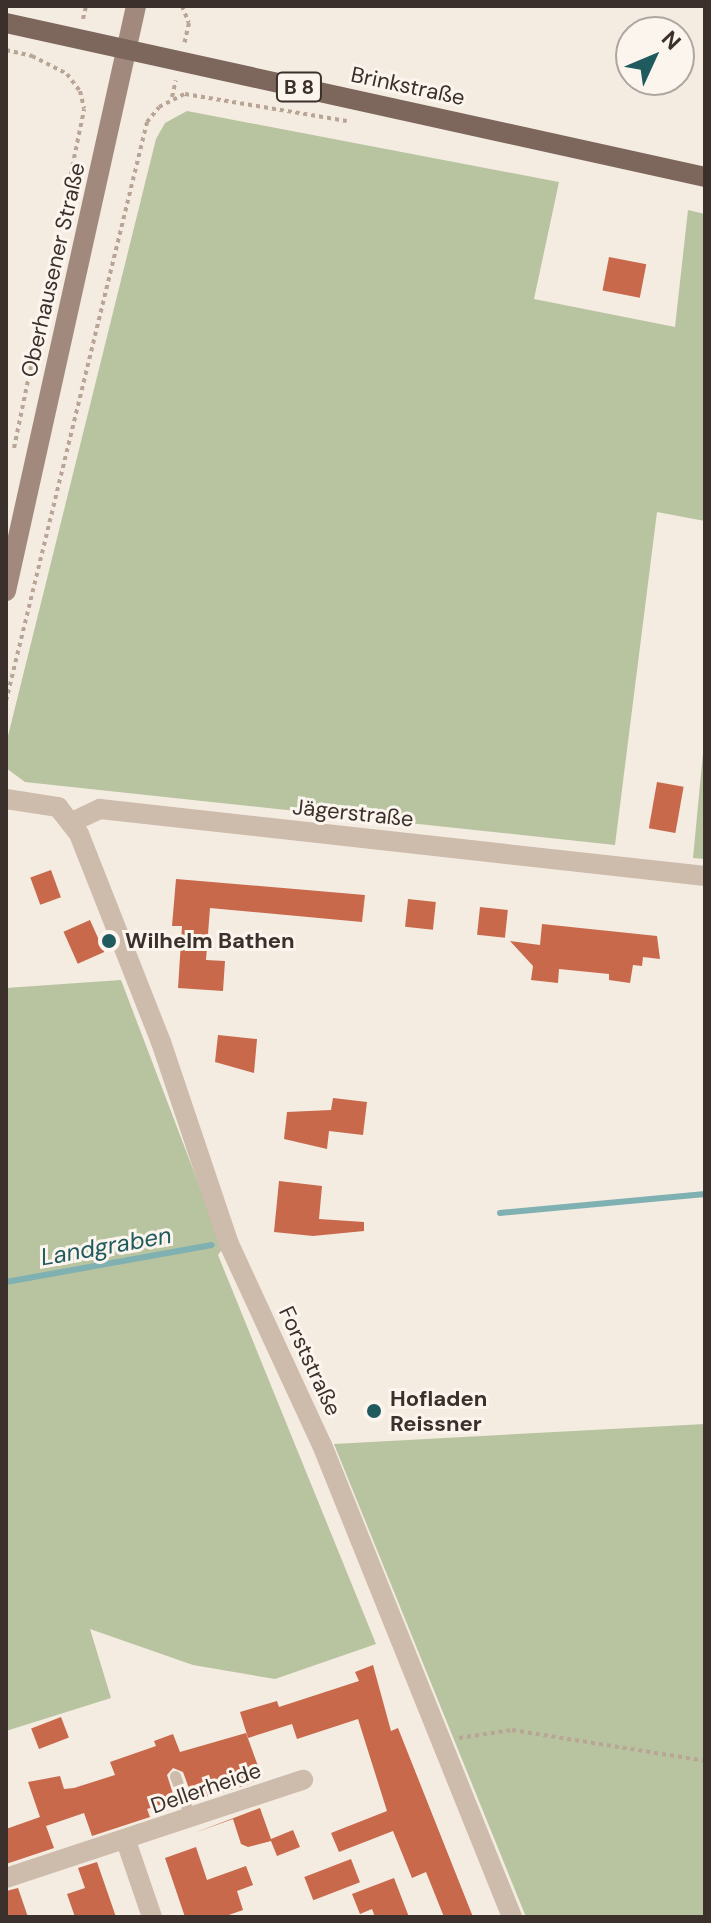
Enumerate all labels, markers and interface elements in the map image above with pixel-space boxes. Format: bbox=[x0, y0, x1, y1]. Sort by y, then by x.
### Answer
north arrow bbox=[615, 16, 695, 96]
text: N bbox=[655, 25, 687, 56]
street label: Brinkstraße bbox=[349, 61, 467, 111]
road number: B 8 bbox=[275, 71, 323, 103]
street label: Oberhausener Straße bbox=[15, 160, 91, 380]
street label: Jägerstraße bbox=[291, 794, 415, 832]
place label: Wilhelm Bathen bbox=[125, 928, 295, 954]
marker: Wilhelm Bathen bbox=[100, 932, 118, 950]
water label: Landgraben bbox=[38, 1220, 174, 1272]
street label: Forststraße bbox=[273, 1302, 347, 1420]
place label: Hofladen Reissner bbox=[390, 1385, 487, 1436]
marker: Hofladen Reissner bbox=[365, 1402, 383, 1420]
street label: Dellerheide bbox=[147, 1757, 265, 1819]

